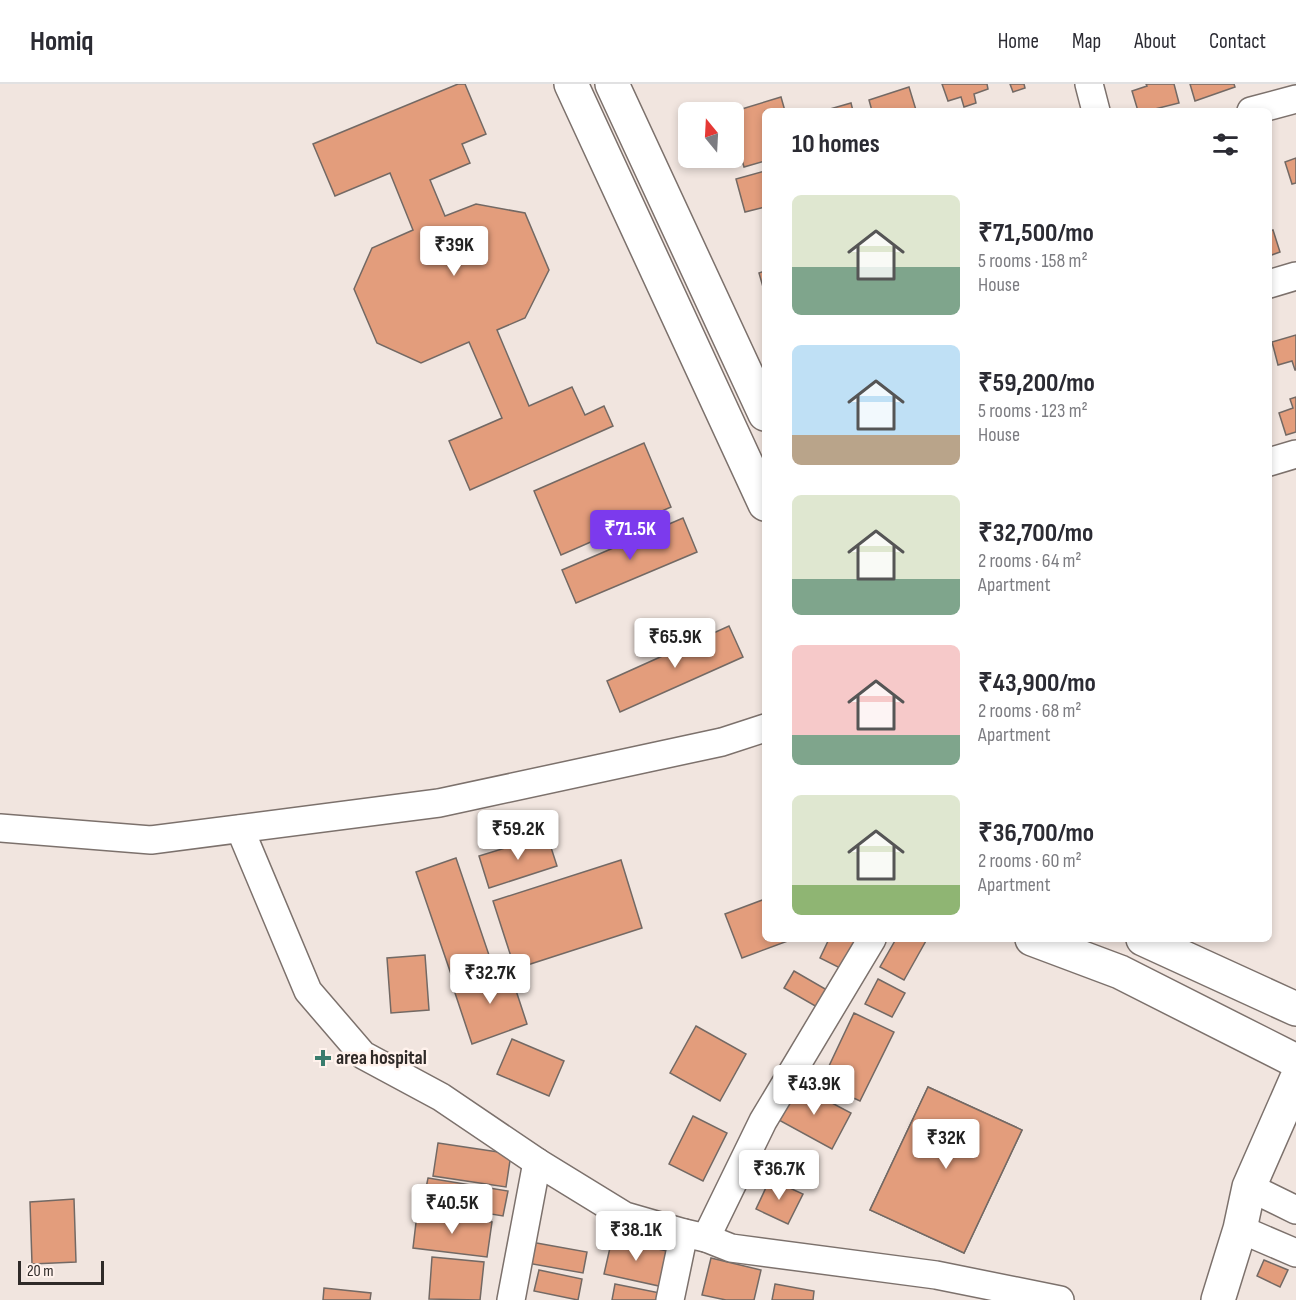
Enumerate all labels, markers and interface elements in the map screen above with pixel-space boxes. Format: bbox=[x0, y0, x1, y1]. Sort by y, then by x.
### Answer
text: Homiq bbox=[30, 25, 94, 58]
text: Home bbox=[998, 29, 1039, 54]
text: Map bbox=[1072, 29, 1101, 54]
text: About bbox=[1134, 29, 1176, 54]
text: Contact bbox=[1209, 29, 1266, 54]
north arrow bbox=[678, 102, 744, 168]
map controls bbox=[678, 102, 744, 168]
icon: filters bbox=[1209, 128, 1242, 161]
text: 10 homes bbox=[792, 129, 880, 160]
text: ₹71,500/mo bbox=[978, 218, 1094, 249]
icon: home bbox=[840, 219, 912, 291]
pin: ₹39K bbox=[418, 226, 490, 277]
text: ₹39K bbox=[434, 233, 474, 257]
text: 5 rooms · 158 m² bbox=[978, 249, 1088, 273]
text: House bbox=[978, 273, 1020, 297]
text: ₹59,200/mo bbox=[978, 368, 1095, 399]
icon: home bbox=[840, 369, 912, 441]
text: 5 rooms · 123 m² bbox=[978, 399, 1088, 423]
text: House bbox=[978, 423, 1020, 447]
pin: ₹71.5K bbox=[581, 510, 679, 561]
text: ₹71.5K bbox=[604, 517, 656, 541]
text: ₹32,700/mo bbox=[978, 518, 1093, 549]
icon: home bbox=[840, 519, 912, 591]
text: 2 rooms · 64 m² bbox=[978, 549, 1082, 573]
text: Apartment bbox=[978, 573, 1051, 597]
pin: ₹65.9K bbox=[626, 618, 724, 669]
text: ₹65.9K bbox=[648, 625, 702, 649]
text: ₹43,900/mo bbox=[978, 668, 1096, 699]
icon: home bbox=[840, 669, 912, 741]
text: 2 rooms · 68 m² bbox=[978, 699, 1082, 723]
text: Apartment bbox=[978, 723, 1051, 747]
pin: ₹59.2K bbox=[469, 810, 567, 861]
text: ₹59.2K bbox=[492, 817, 545, 841]
text: ₹36,700/mo bbox=[978, 818, 1094, 849]
icon: home bbox=[840, 819, 912, 891]
text: 2 rooms · 60 m² bbox=[978, 849, 1082, 873]
text: Apartment bbox=[978, 873, 1051, 897]
pin: ₹32.7K bbox=[441, 954, 539, 1005]
text: ₹32.7K bbox=[464, 961, 516, 985]
place label: area hospital bbox=[336, 1046, 427, 1070]
marker: area hospital bbox=[314, 1049, 332, 1067]
pin: ₹43.9K bbox=[765, 1065, 863, 1116]
text: ₹43.9K bbox=[787, 1072, 841, 1096]
pin: ₹32K bbox=[910, 1119, 982, 1170]
text: ₹32K bbox=[926, 1126, 966, 1150]
pin: ₹36.7K bbox=[730, 1150, 828, 1201]
text: ₹36.7K bbox=[753, 1157, 805, 1181]
pin: ₹40.5K bbox=[403, 1184, 501, 1235]
text: ₹40.5K bbox=[425, 1191, 479, 1215]
pin: ₹38.1K bbox=[587, 1211, 685, 1262]
text: ₹38.1K bbox=[610, 1218, 662, 1242]
scale bar bbox=[18, 1258, 104, 1286]
text: 20 m bbox=[27, 1262, 54, 1281]

